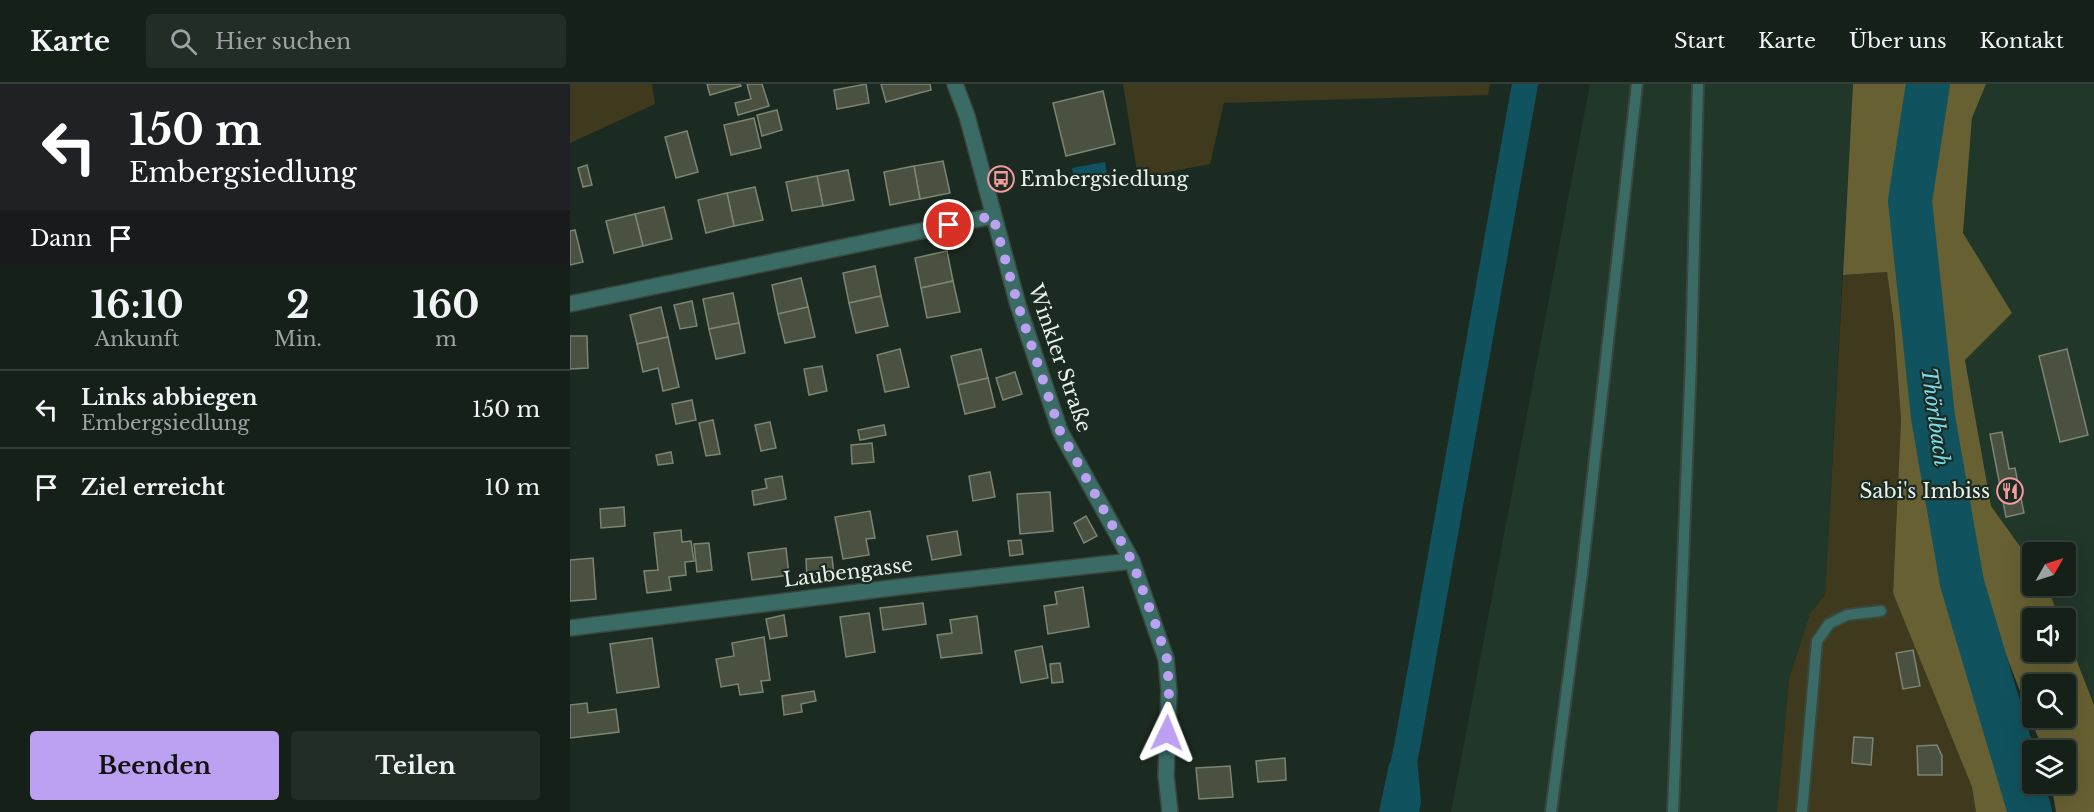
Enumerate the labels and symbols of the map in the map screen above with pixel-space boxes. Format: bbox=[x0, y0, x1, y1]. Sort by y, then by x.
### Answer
bus stop icon: Embergsiedlung bbox=[986, 164, 1016, 194]
place label: Embergsiedlung bbox=[1020, 167, 1190, 191]
pin bbox=[923, 199, 974, 250]
street label: Winkler Straße bbox=[1023, 280, 1097, 435]
water label: Thörlbach bbox=[1915, 366, 1955, 468]
restaurant icon: Sabi's Imbiss bbox=[1995, 476, 2025, 506]
place label: Sabi's Imbiss bbox=[1859, 479, 1990, 503]
north arrow bbox=[2022, 542, 2076, 596]
street label: Laubengasse bbox=[782, 552, 914, 592]
position arrow bbox=[1135, 701, 1199, 765]

